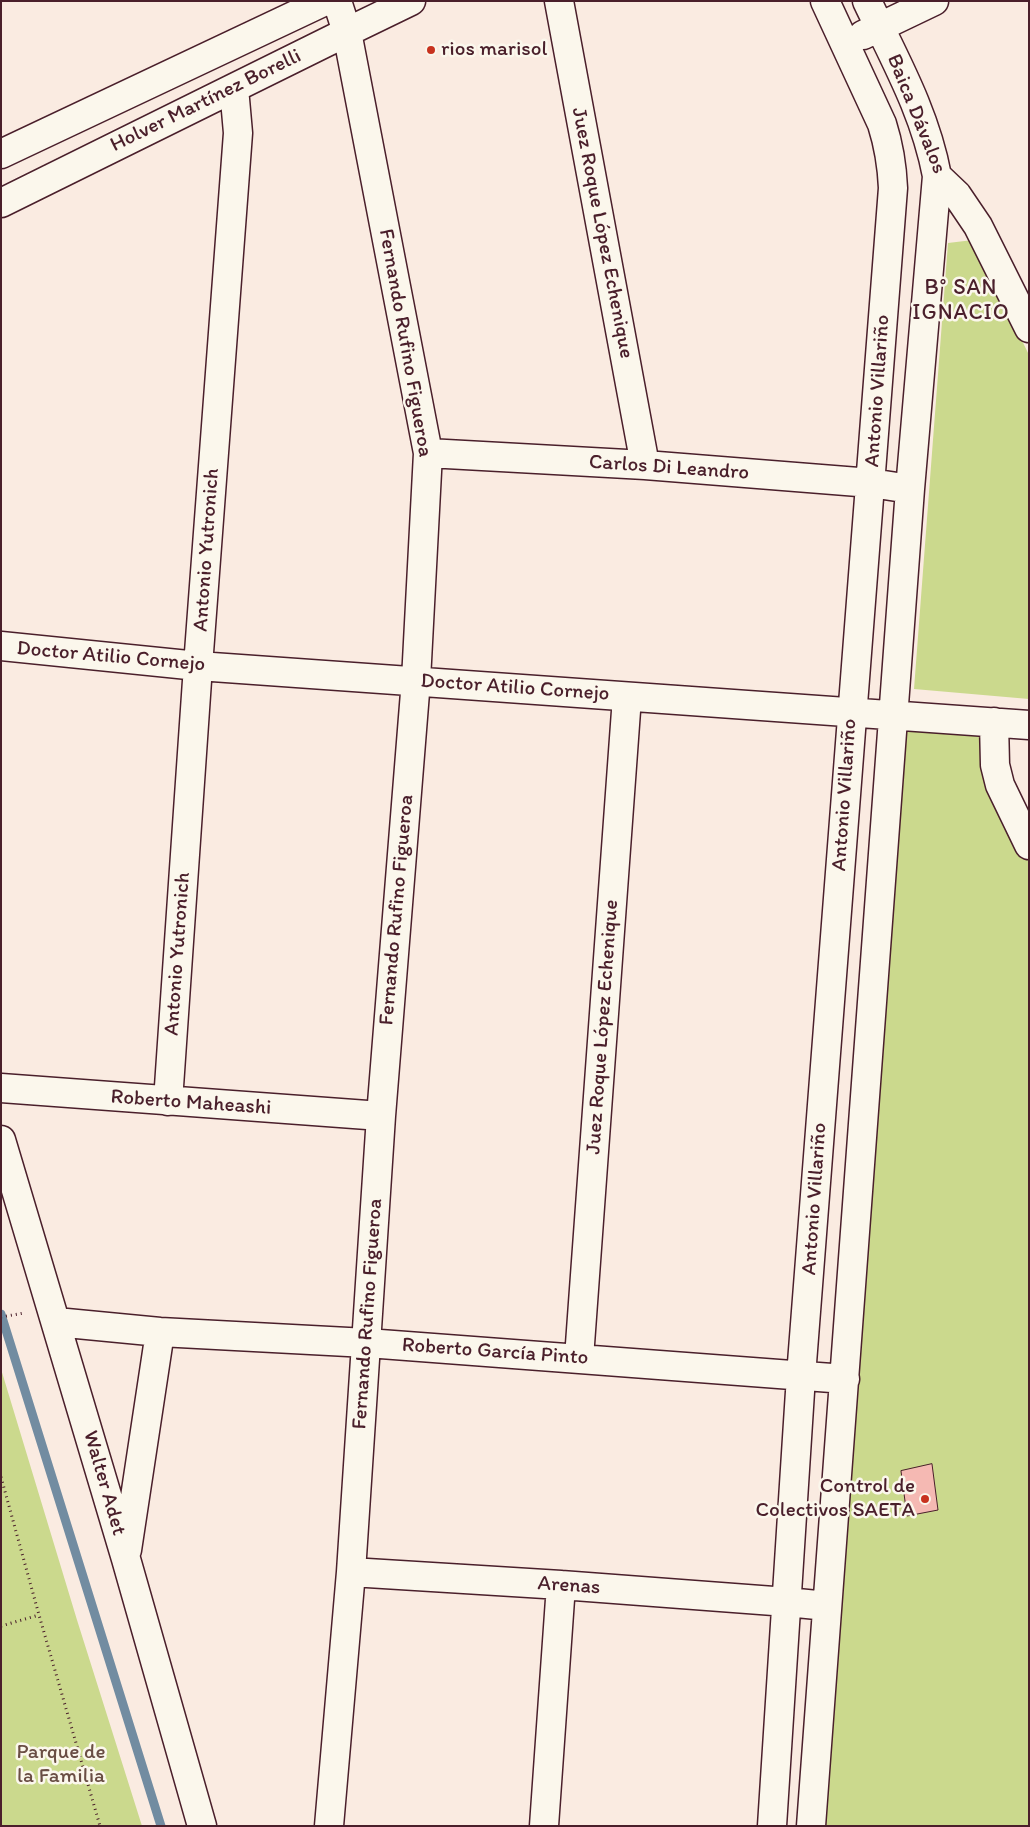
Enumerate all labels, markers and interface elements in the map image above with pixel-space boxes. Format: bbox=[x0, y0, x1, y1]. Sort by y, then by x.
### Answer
place label: rios marisol bbox=[441, 37, 547, 63]
street label: Holver Martínez Borelli bbox=[106, 44, 306, 158]
marker: rios marisol bbox=[425, 44, 437, 56]
street label: Baica Dávalos bbox=[881, 51, 951, 177]
street label: Juez Roque López Echenique bbox=[565, 105, 639, 361]
street label: Fernando Rufino Figueroa bbox=[373, 227, 437, 459]
district label: B° SAN IGNACIO bbox=[911, 275, 1011, 326]
street label: Antonio Villariño bbox=[860, 314, 896, 468]
street label: Carlos Di Leandro bbox=[588, 450, 750, 486]
street label: Antonio Yutronich bbox=[189, 467, 225, 633]
street label: Doctor Atilio Cornejo bbox=[16, 636, 206, 678]
street label: Doctor Atilio Cornejo bbox=[420, 669, 610, 707]
street label: Antonio Villariño bbox=[827, 718, 863, 872]
street label: Fernando Rufino Figueroa bbox=[374, 794, 420, 1026]
street label: Antonio Yutronich bbox=[160, 871, 196, 1037]
street label: Juez Roque López Echenique bbox=[582, 899, 624, 1155]
street label: Roberto Maheashi bbox=[110, 1085, 272, 1121]
street label: Antonio Villariño bbox=[797, 1122, 833, 1276]
street label: Fernando Rufino Figueroa bbox=[347, 1198, 389, 1430]
street label: Roberto García Pinto bbox=[401, 1333, 589, 1371]
street label: Walter Adet bbox=[77, 1428, 131, 1538]
place label: Control de Colectivos SAETA bbox=[755, 1474, 915, 1524]
marker: Control de Colectivos SAETA bbox=[919, 1493, 931, 1505]
street label: Arenas bbox=[537, 1571, 601, 1601]
park label: Parque de la Familia bbox=[16, 1740, 106, 1790]

